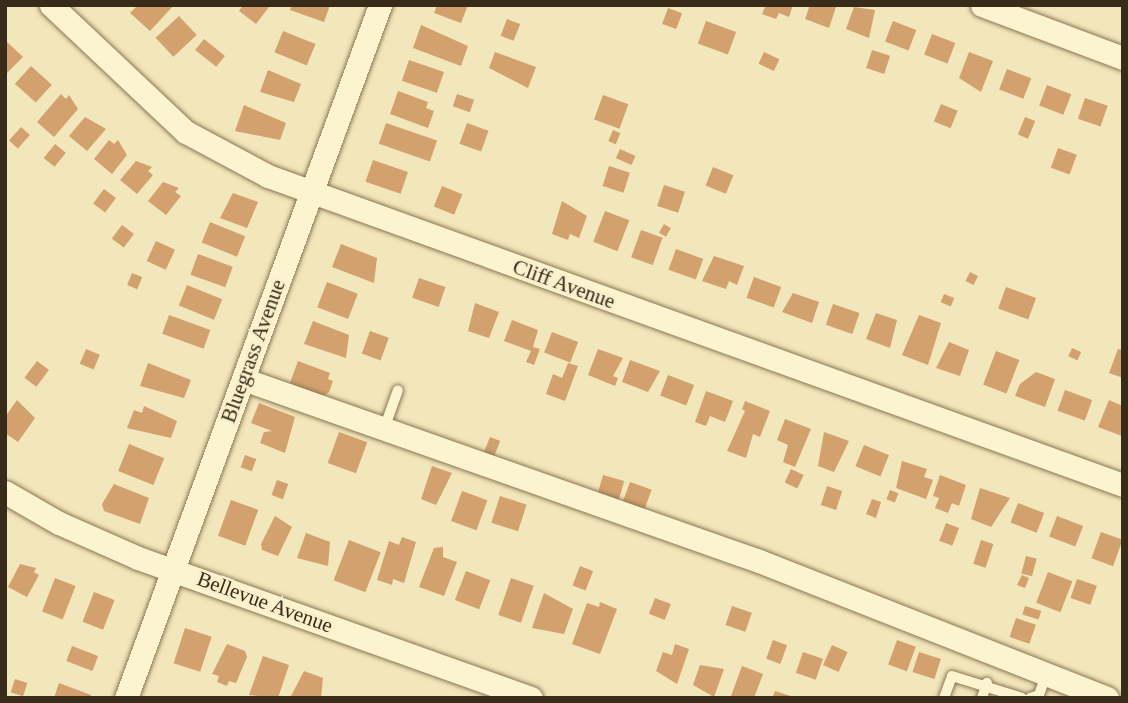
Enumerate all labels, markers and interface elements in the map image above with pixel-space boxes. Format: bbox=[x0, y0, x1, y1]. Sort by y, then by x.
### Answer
street label: Cliff Avenue bbox=[509, 254, 619, 314]
street label: Bluegrass Avenue bbox=[215, 275, 291, 427]
street label: Bellevue Avenue bbox=[193, 566, 337, 638]

